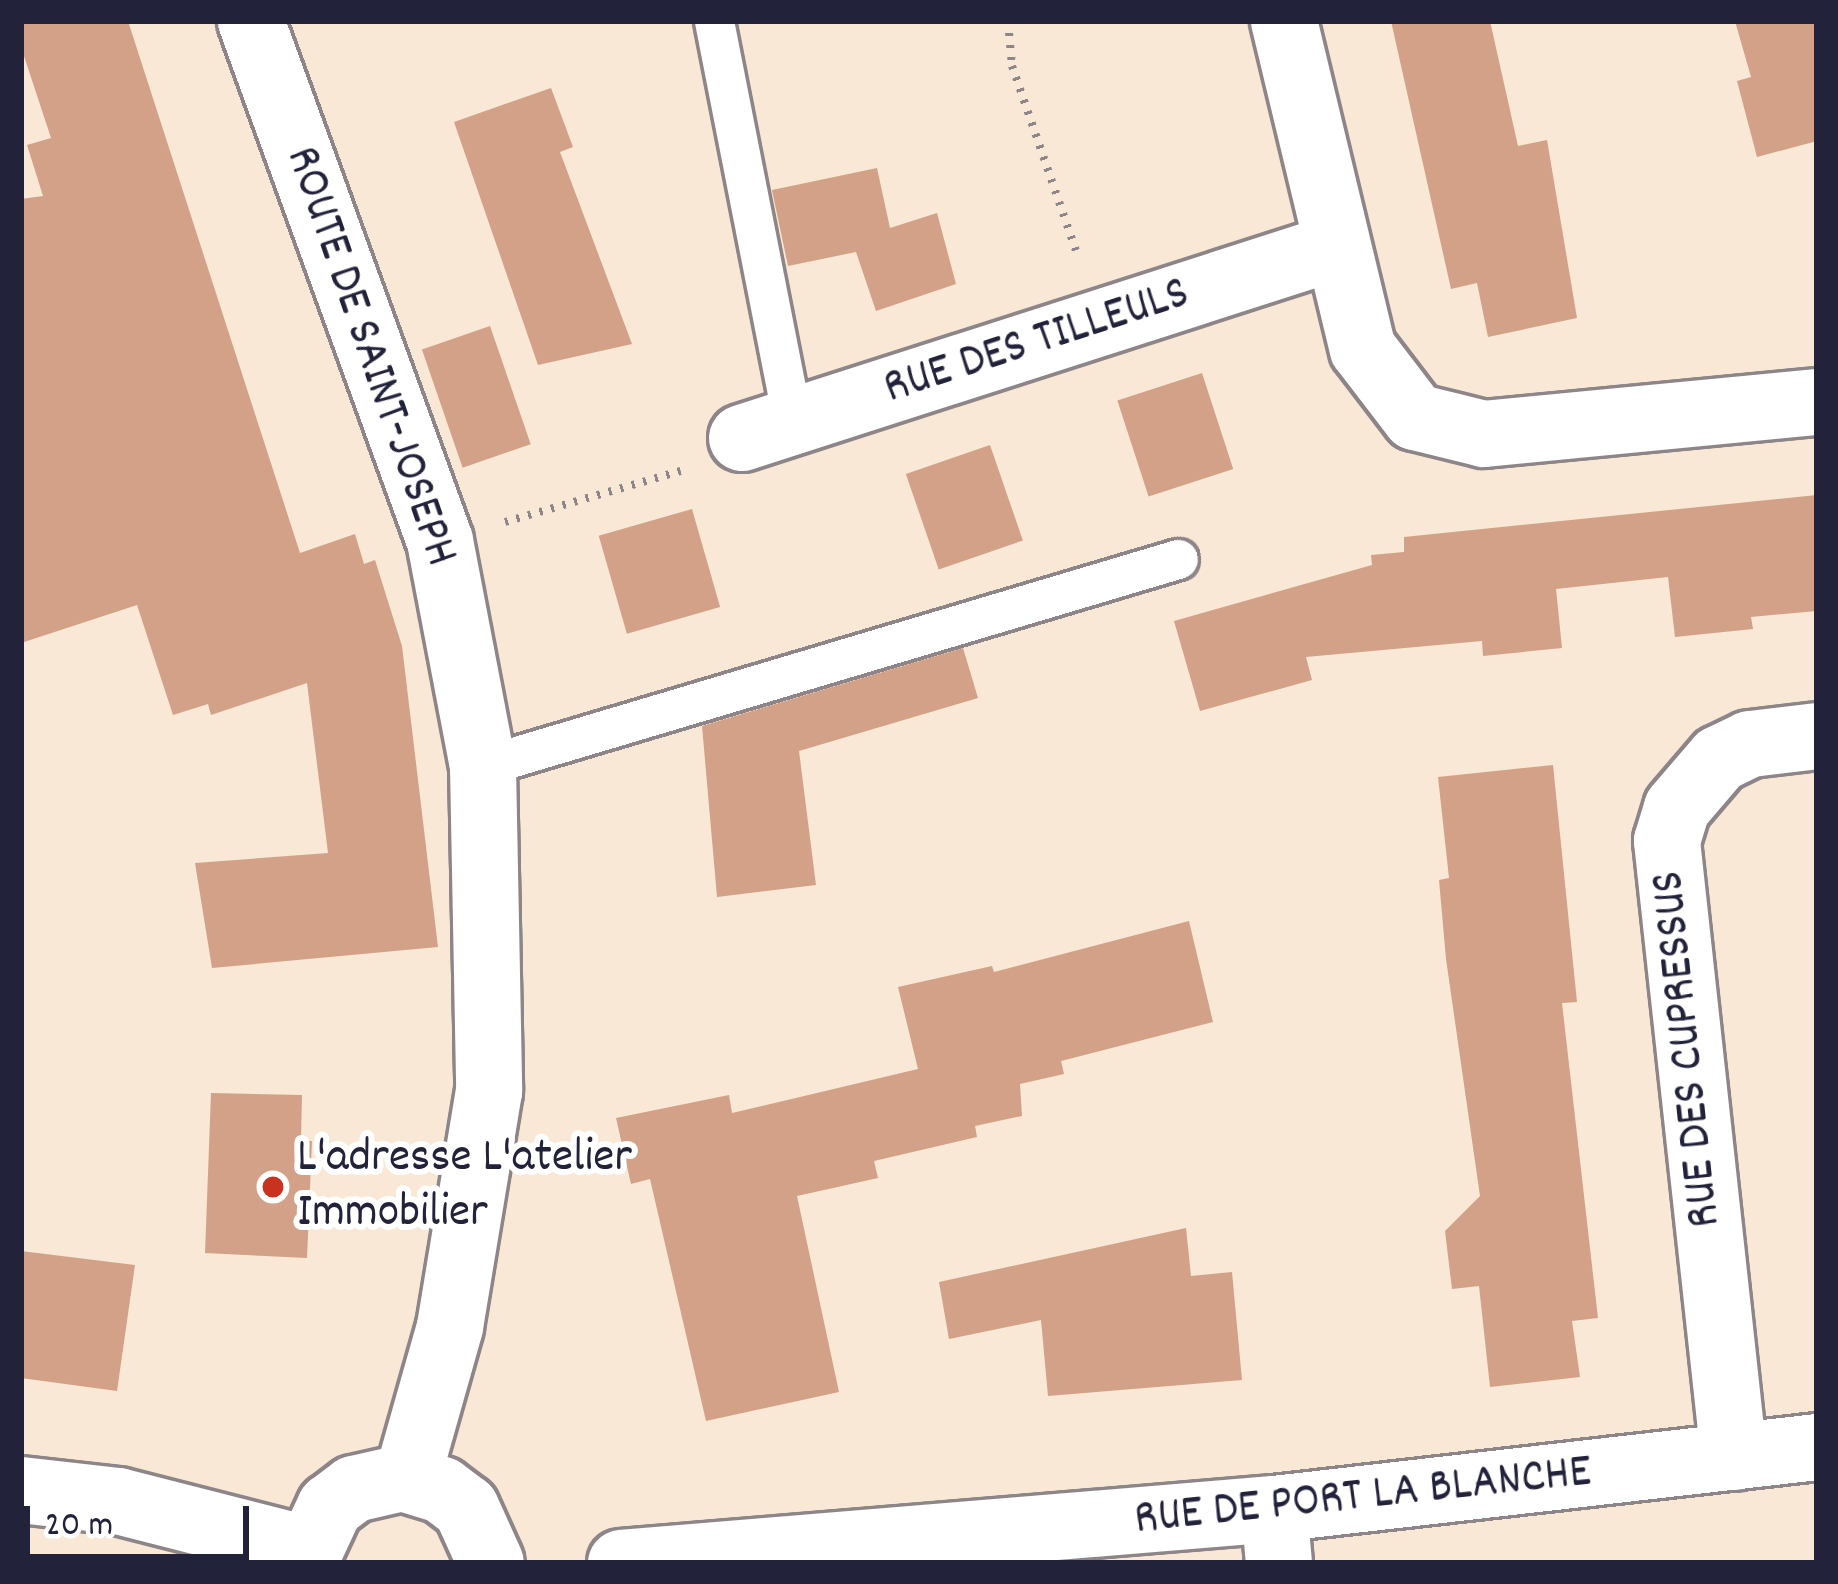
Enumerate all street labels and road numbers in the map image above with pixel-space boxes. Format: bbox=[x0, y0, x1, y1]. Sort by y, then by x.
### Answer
street label: ROUTE DE SAINT-JOSEPH bbox=[270, 140, 468, 574]
street label: RUE DES TILLEULS bbox=[877, 267, 1197, 419]
street label: RUE DES CUPRESSUS bbox=[1642, 868, 1736, 1230]
street label: RUE DE PORT LA BLANCHE bbox=[1132, 1445, 1594, 1551]

